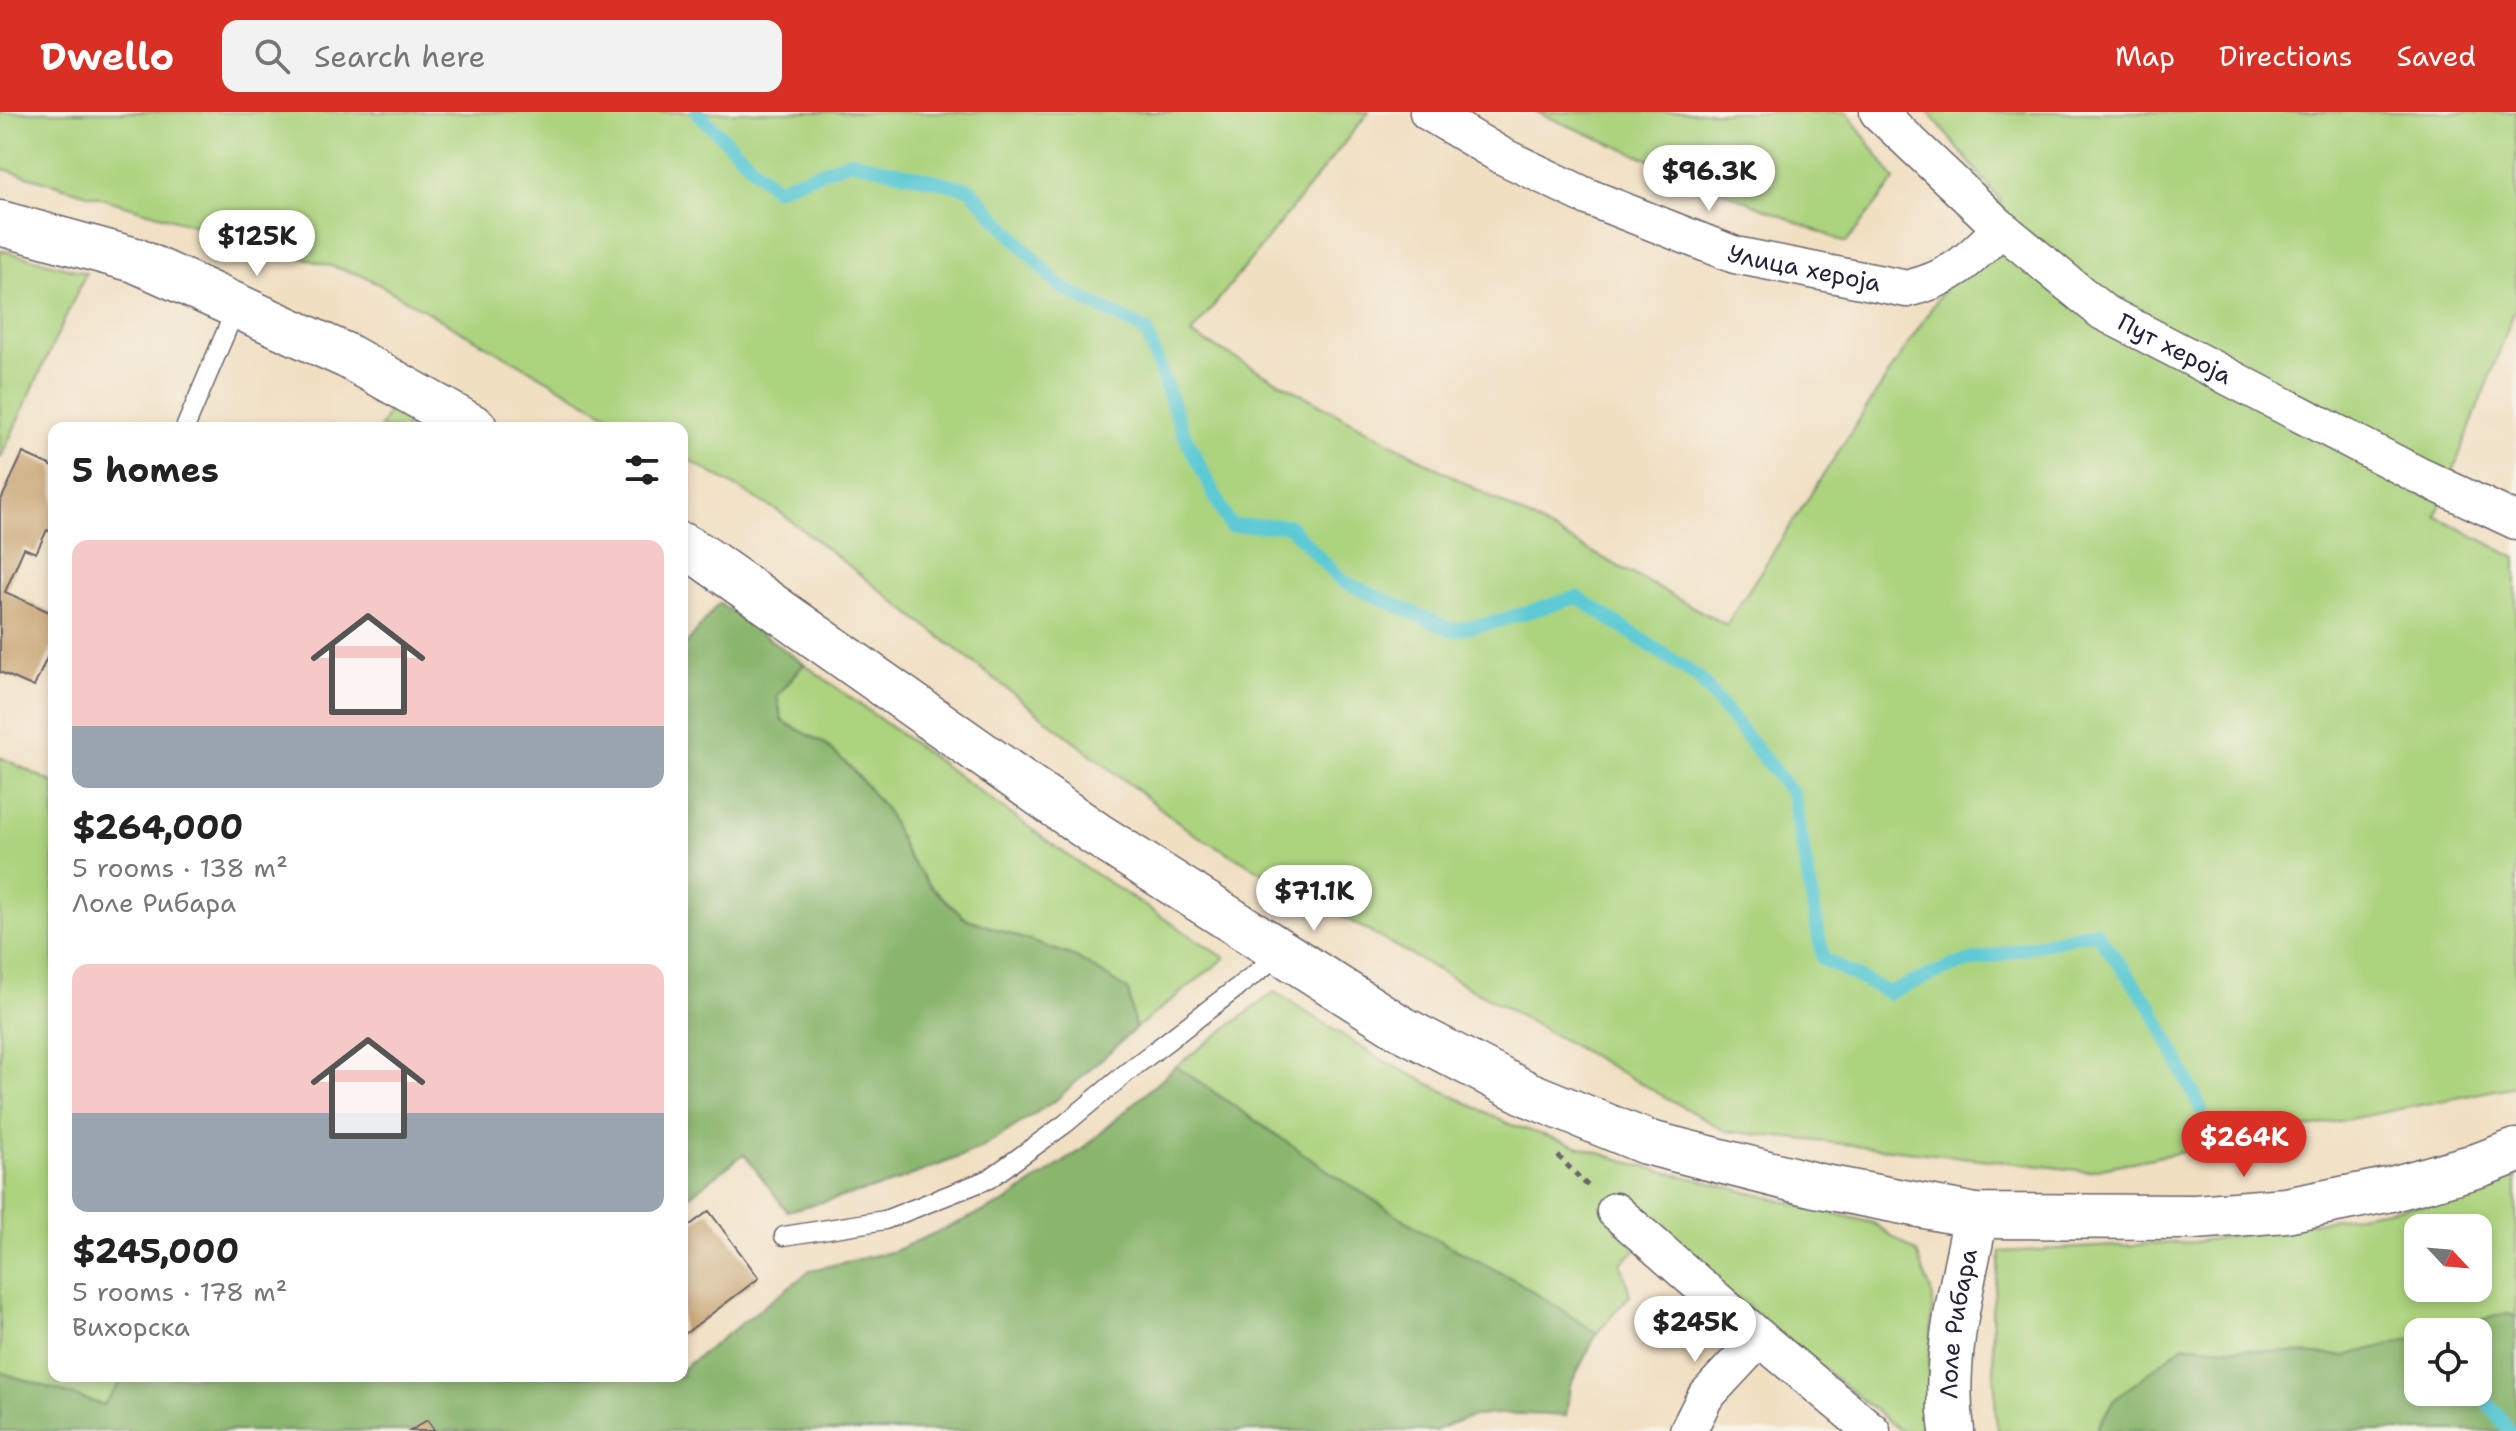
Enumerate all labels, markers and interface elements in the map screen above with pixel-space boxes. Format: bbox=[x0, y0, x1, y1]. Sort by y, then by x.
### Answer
search box bbox=[222, 20, 782, 92]
text: Dwello bbox=[40, 31, 174, 82]
icon: search bbox=[250, 34, 294, 78]
text: Search here bbox=[314, 36, 486, 77]
text: Map bbox=[2115, 37, 2175, 75]
text: Directions bbox=[2219, 37, 2353, 75]
text: Saved bbox=[2397, 37, 2476, 75]
pin: $96.3K bbox=[1644, 145, 1774, 213]
text: $96.3K bbox=[1661, 153, 1757, 188]
pin: $125K bbox=[201, 210, 313, 278]
text: $125K bbox=[217, 218, 297, 253]
street label: Улица хероја bbox=[1722, 237, 1884, 299]
street label: Пут хероја bbox=[2112, 306, 2237, 392]
text: 5 homes bbox=[72, 447, 219, 493]
icon: filters bbox=[620, 448, 664, 492]
icon: home bbox=[296, 592, 440, 736]
text: $264,000 bbox=[72, 804, 243, 850]
text: 5 rooms · 138 m² bbox=[72, 850, 288, 885]
pin: $71.1K bbox=[1249, 865, 1379, 933]
text: $71.1K bbox=[1274, 873, 1354, 908]
text: Лоле Рибара bbox=[72, 885, 236, 920]
icon: home bbox=[296, 1016, 440, 1160]
pin: $264K bbox=[2188, 1111, 2300, 1179]
text: $264K bbox=[2199, 1119, 2289, 1154]
north arrow bbox=[2404, 1214, 2492, 1302]
map controls bbox=[2404, 1214, 2492, 1406]
text: $245,000 bbox=[72, 1228, 239, 1274]
street label: Лоле Рибара bbox=[1933, 1246, 1985, 1399]
text: 5 rooms · 178 m² bbox=[72, 1274, 288, 1309]
pin: $245K bbox=[1639, 1296, 1751, 1364]
text: $245K bbox=[1652, 1304, 1738, 1339]
text: Вихорска bbox=[72, 1309, 190, 1344]
button: locate bbox=[2404, 1318, 2492, 1406]

